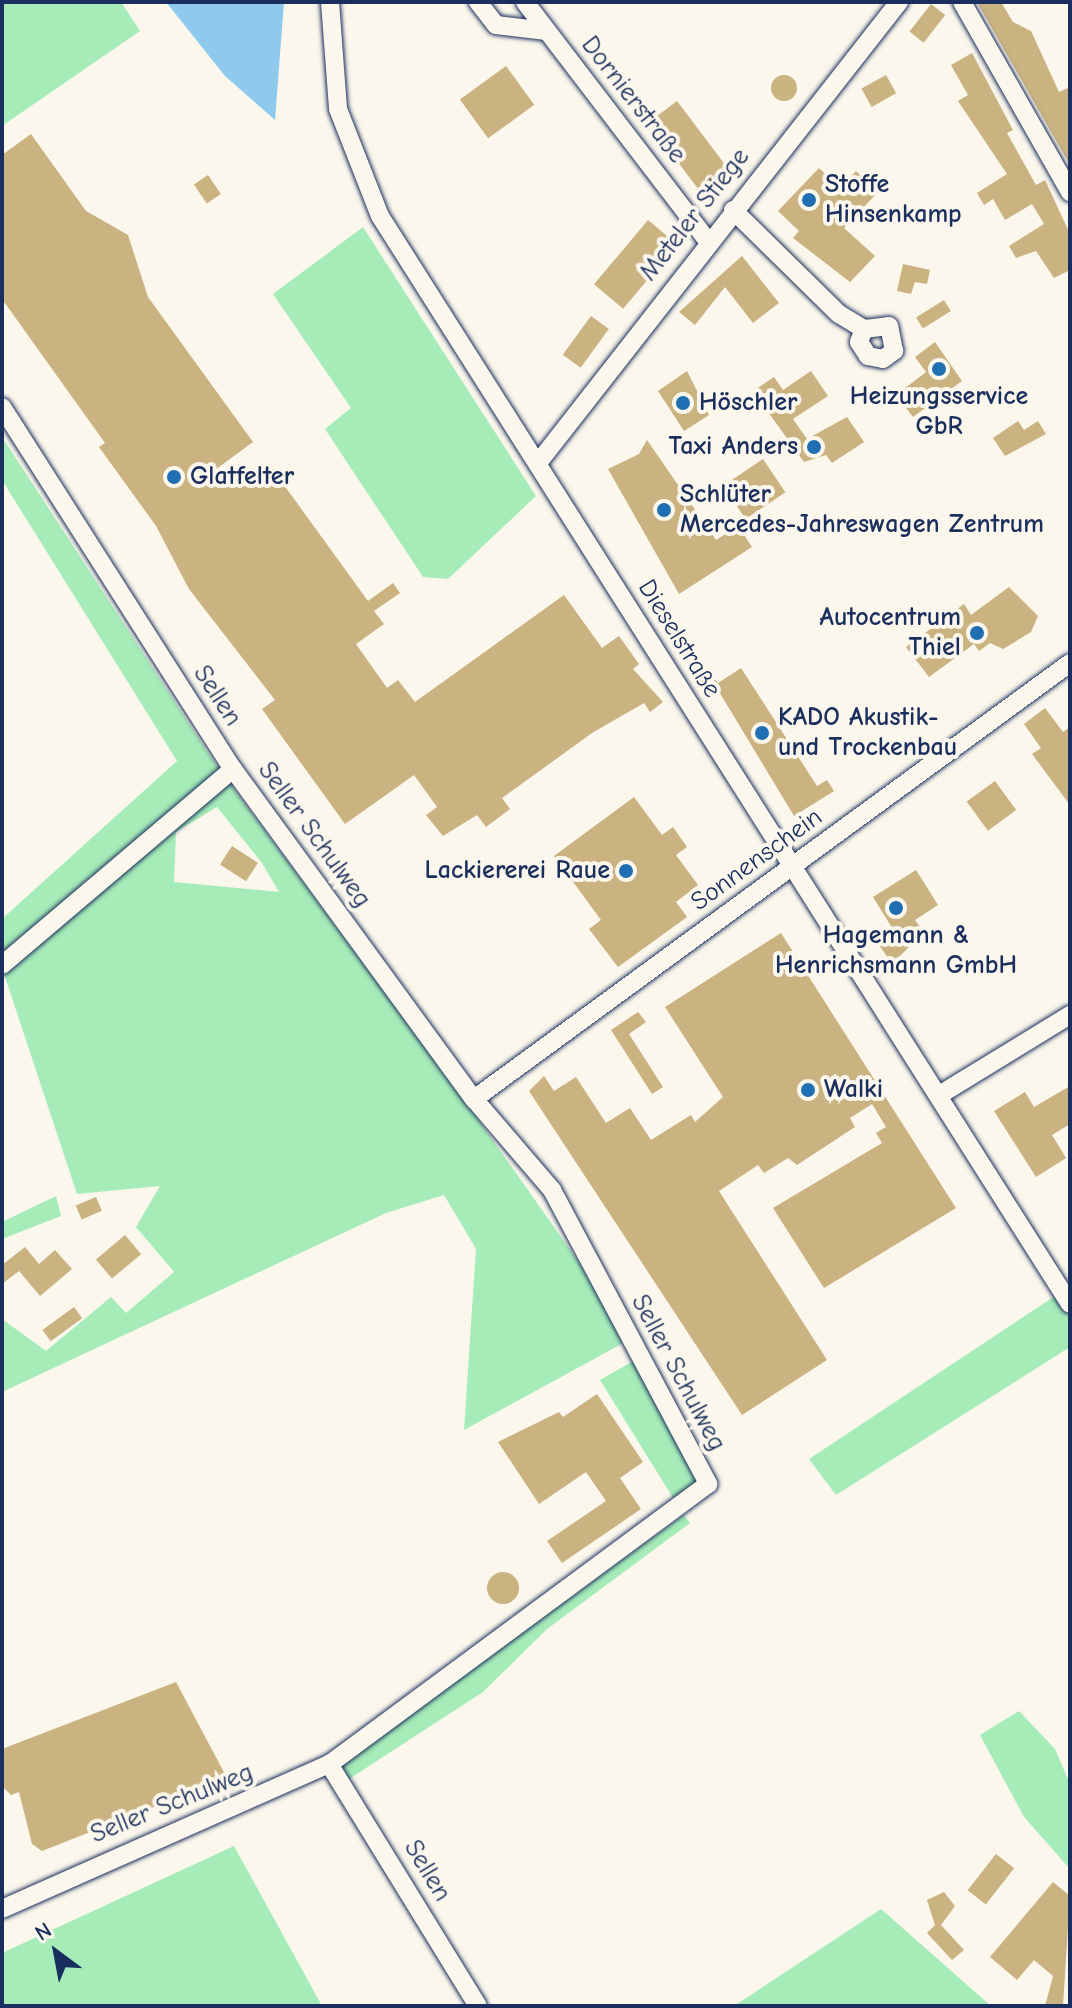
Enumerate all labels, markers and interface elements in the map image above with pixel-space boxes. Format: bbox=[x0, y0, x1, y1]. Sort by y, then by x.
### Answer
street label: Dornierstraße bbox=[574, 30, 692, 170]
street label: Meteler Stiege bbox=[634, 142, 756, 288]
place label: Stoffe Hinsenkamp bbox=[825, 169, 962, 230]
marker: Stoffe Hinsenkamp bbox=[800, 191, 818, 209]
marker: Heizungsservice GbR bbox=[930, 360, 948, 378]
place label: Heizungsservice GbR bbox=[850, 381, 1028, 442]
place label: Höschler bbox=[699, 387, 797, 419]
marker: Höschler bbox=[674, 394, 692, 412]
place label: Taxi Anders bbox=[669, 431, 798, 463]
marker: Taxi Anders bbox=[805, 438, 823, 456]
place label: Glatfelter bbox=[190, 461, 294, 493]
marker: Glatfelter bbox=[165, 468, 183, 486]
place label: Schlüter Mercedes-Jahreswagen Zentrum bbox=[680, 479, 1044, 540]
marker: Schlüter Mercedes-Jahreswagen Zentrum bbox=[655, 501, 673, 519]
street label: Dieselstraße bbox=[631, 574, 727, 704]
place label: Autocentrum Thiel bbox=[820, 602, 961, 664]
marker: Autocentrum Thiel bbox=[968, 624, 986, 642]
street label: Sellen bbox=[186, 660, 248, 732]
place label: KADO Akustik- und Trockenbau bbox=[778, 702, 957, 764]
marker: KADO Akustik- und Trockenbau bbox=[753, 724, 771, 742]
street label: Seller Schulweg bbox=[251, 756, 377, 914]
street label: Sonnenschein bbox=[685, 802, 829, 918]
place label: Lackiererei Raue bbox=[424, 855, 610, 887]
marker: Lackiererei Raue bbox=[617, 862, 635, 880]
marker: Hagemann & Henrichsmann GmbH bbox=[887, 899, 905, 917]
place label: Hagemann & Henrichsmann GmbH bbox=[775, 920, 1017, 982]
place label: Walki bbox=[824, 1074, 883, 1106]
marker: Walki bbox=[799, 1081, 817, 1099]
street label: Seller Schulweg bbox=[624, 1290, 732, 1456]
street label: Seller Schulweg bbox=[86, 1757, 258, 1851]
street label: Sellen bbox=[397, 1835, 457, 1907]
north arrow bbox=[16, 1912, 96, 1992]
text: N bbox=[30, 1917, 56, 1946]

